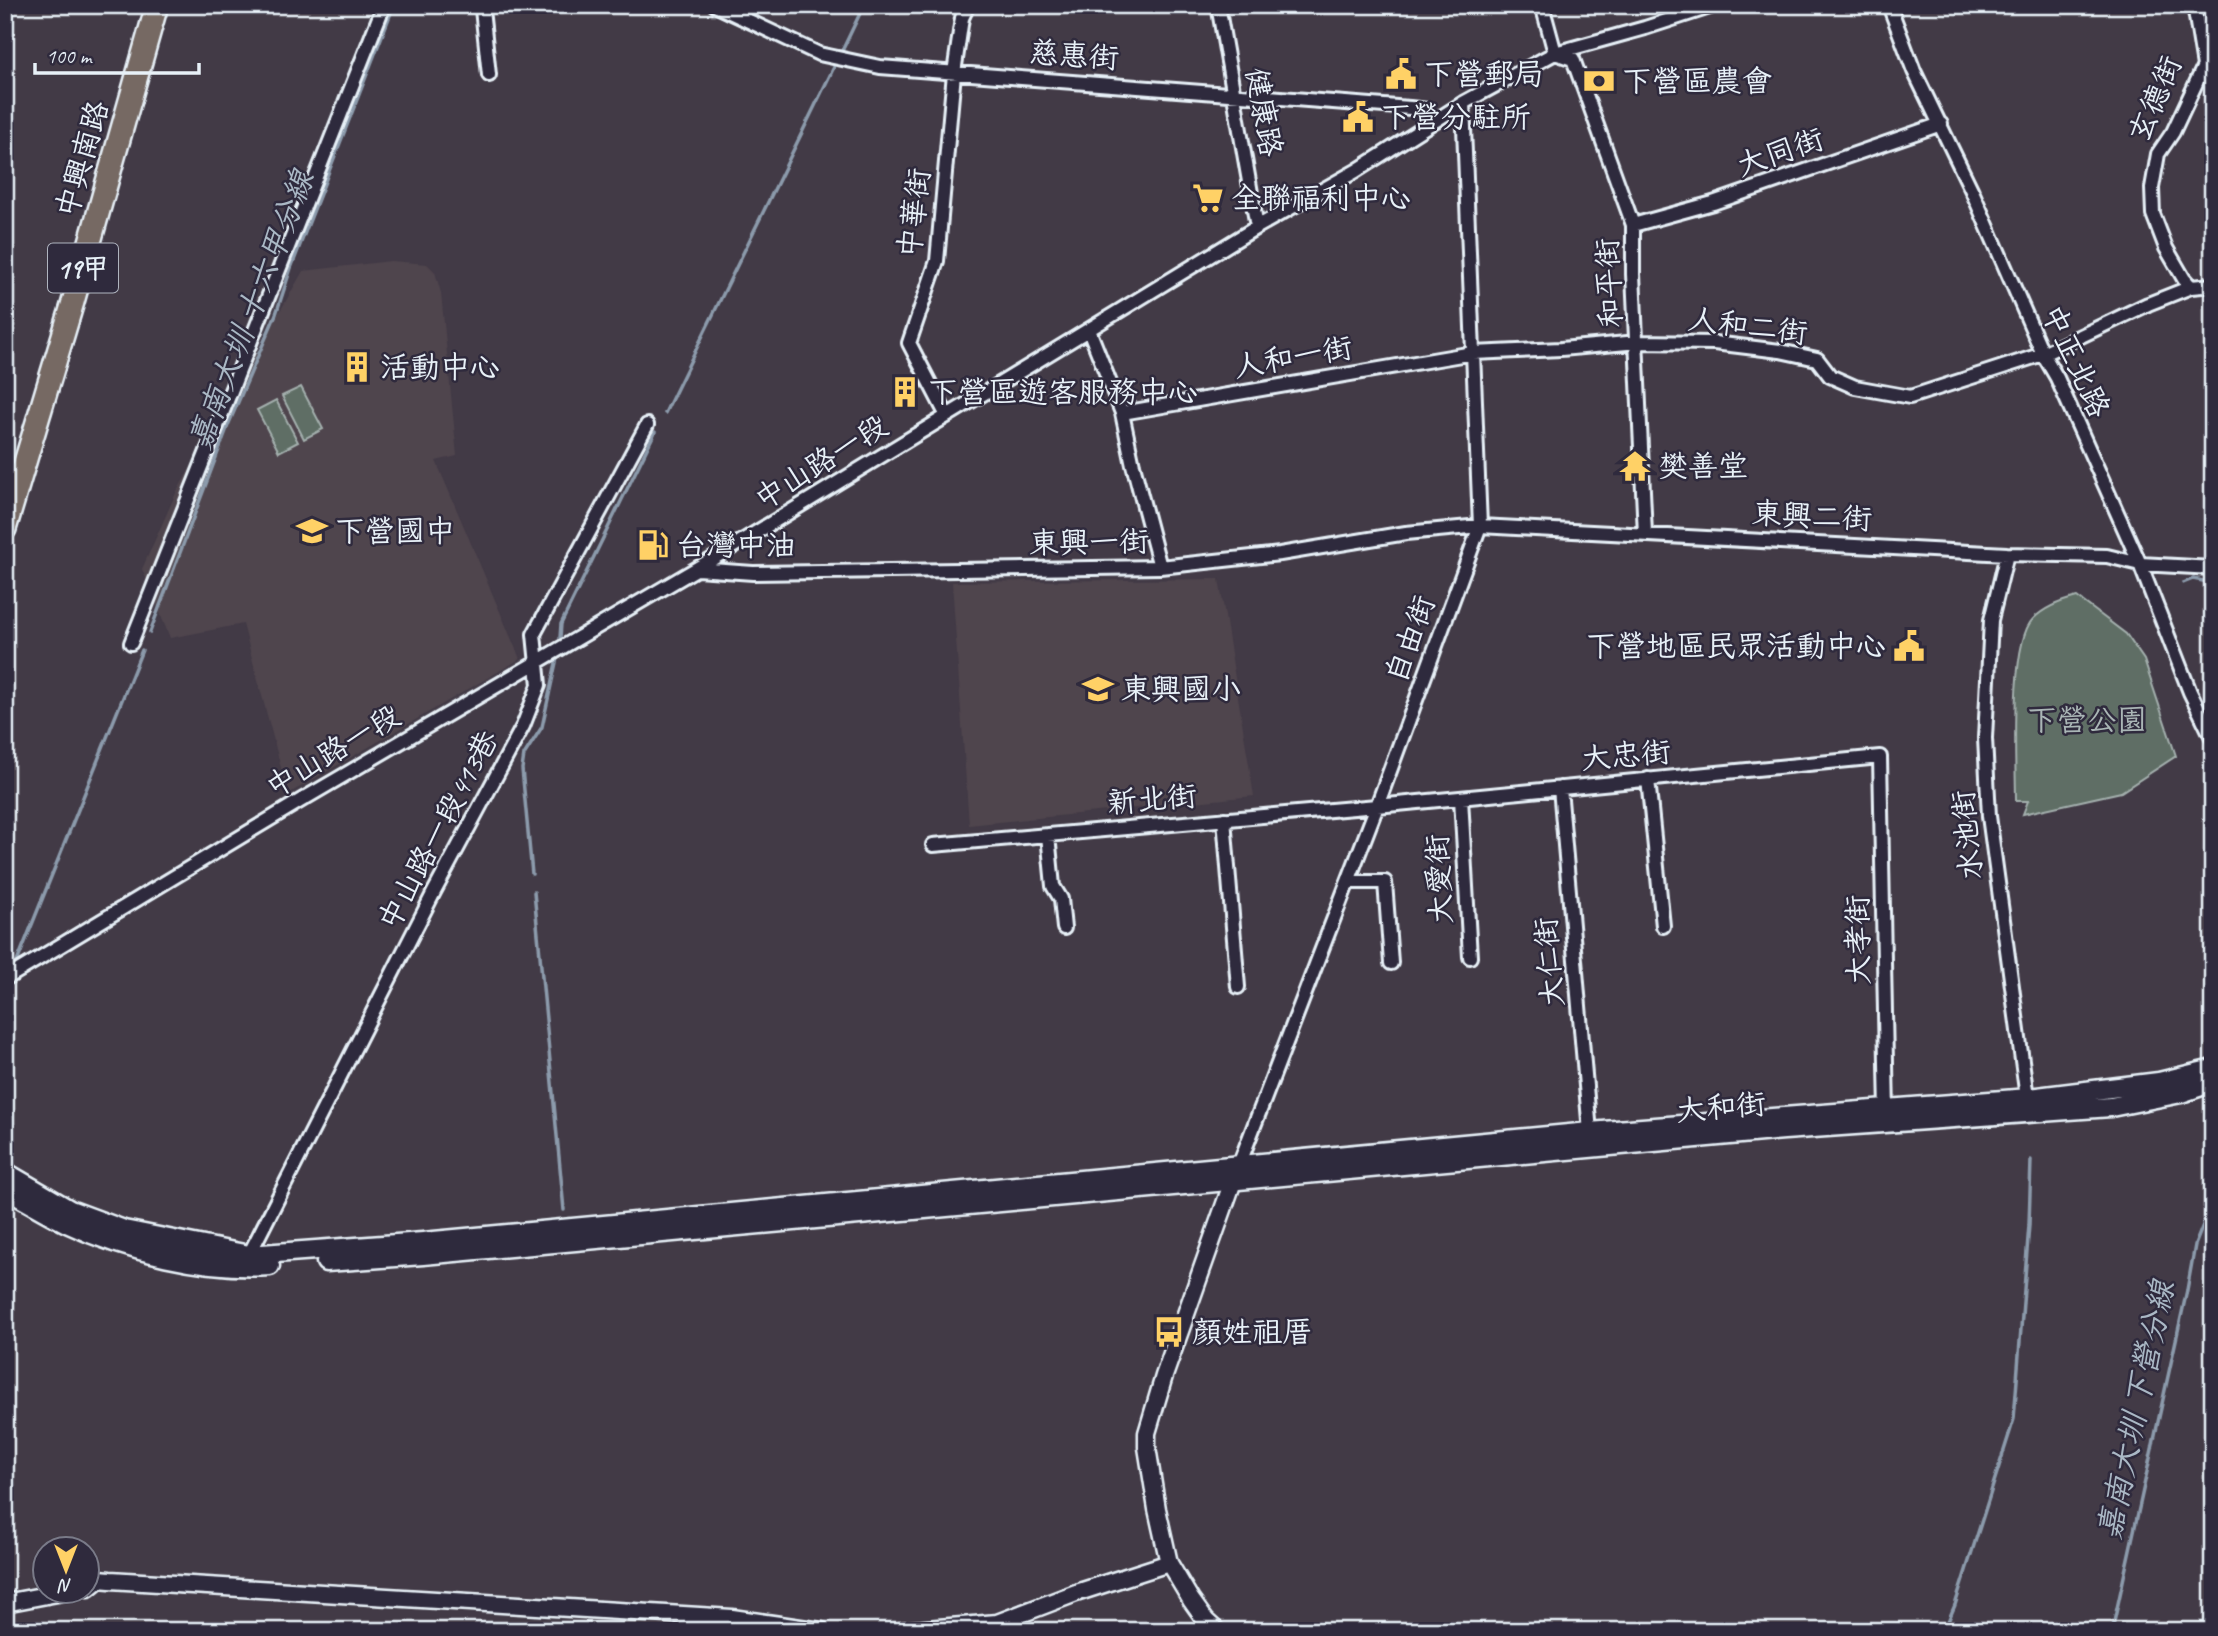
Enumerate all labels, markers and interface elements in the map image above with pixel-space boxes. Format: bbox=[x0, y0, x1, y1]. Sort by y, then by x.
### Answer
scale bar bbox=[35, 32, 200, 76]
street label: 慈惠街 bbox=[1028, 33, 1120, 77]
text: 100 m bbox=[46, 43, 93, 69]
street label: 玄德街 bbox=[2120, 50, 2190, 148]
place label: 下營郵局 bbox=[1424, 55, 1544, 93]
public building icon: 下營郵局 bbox=[1384, 57, 1418, 91]
place label: 下營區農會 bbox=[1622, 62, 1772, 100]
street label: 健康路 bbox=[1237, 64, 1291, 160]
bank icon: 下營區農會 bbox=[1582, 64, 1616, 98]
street label: 中興南路 bbox=[47, 96, 117, 222]
place label: 下營分駐所 bbox=[1381, 98, 1531, 136]
public building icon: 下營分駐所 bbox=[1341, 100, 1375, 134]
street label: 大同街 bbox=[1731, 119, 1829, 185]
water label: 嘉南大圳 十六甲分線 bbox=[179, 163, 324, 455]
street label: 中華街 bbox=[890, 166, 938, 260]
place label: 全聯福利中心 bbox=[1231, 179, 1411, 217]
supermarket icon: 全聯福利中心 bbox=[1191, 181, 1225, 215]
street label: 和平街 bbox=[1588, 237, 1630, 329]
road number: 19甲 bbox=[48, 244, 118, 292]
street label: 中正北路 bbox=[2033, 299, 2119, 423]
street label: 人和二街 bbox=[1686, 300, 1810, 352]
street label: 人和一街 bbox=[1231, 328, 1355, 386]
place label: 活動中心 bbox=[380, 348, 500, 386]
building icon: 活動中心 bbox=[340, 350, 374, 384]
place label: 下營區遊客服務中心 bbox=[928, 373, 1198, 411]
building icon: 下營區遊客服務中心 bbox=[888, 375, 922, 409]
street label: 中山路一段 bbox=[747, 406, 895, 518]
place label: 樊善堂 bbox=[1658, 447, 1748, 485]
temple icon: 樊善堂 bbox=[1618, 449, 1652, 483]
street label: 東興二街 bbox=[1751, 494, 1873, 538]
place label: 下營國中 bbox=[335, 512, 455, 550]
school or university icon: 下營國中 bbox=[295, 514, 329, 548]
street label: 東興一街 bbox=[1029, 522, 1149, 562]
place label: 台灣中油 bbox=[676, 526, 796, 564]
fuel station icon: 台灣中油 bbox=[636, 528, 670, 562]
street label: 自由街 bbox=[1377, 590, 1443, 688]
place label: 下營地區民眾活動中心 bbox=[1586, 627, 1886, 665]
public building icon: 下營地區民眾活動中心 bbox=[1892, 629, 1926, 663]
place label: 東興國小 bbox=[1121, 670, 1241, 708]
school or university icon: 東興國小 bbox=[1081, 672, 1115, 706]
street label: 中山路一段 bbox=[259, 696, 407, 806]
park label: 下營公園 bbox=[2027, 701, 2147, 739]
street label: 中山路一段413巷 bbox=[369, 724, 507, 936]
street label: 大忠街 bbox=[1580, 732, 1672, 778]
street label: 新北街 bbox=[1106, 776, 1198, 822]
street label: 水池街 bbox=[1943, 788, 1991, 882]
street label: 大愛街 bbox=[1418, 833, 1460, 925]
street label: 大孝街 bbox=[1838, 895, 1878, 985]
street label: 大仁街 bbox=[1526, 916, 1572, 1008]
street label: 大和街 bbox=[1675, 1084, 1767, 1130]
water label: 嘉南大圳 下營分線 bbox=[2089, 1275, 2184, 1543]
place label: 顏姓祖厝 bbox=[1192, 1313, 1312, 1351]
bus stop icon: 顏姓祖厝 bbox=[1152, 1315, 1186, 1349]
north arrow bbox=[32, 1534, 102, 1604]
text: N bbox=[57, 1574, 72, 1598]

